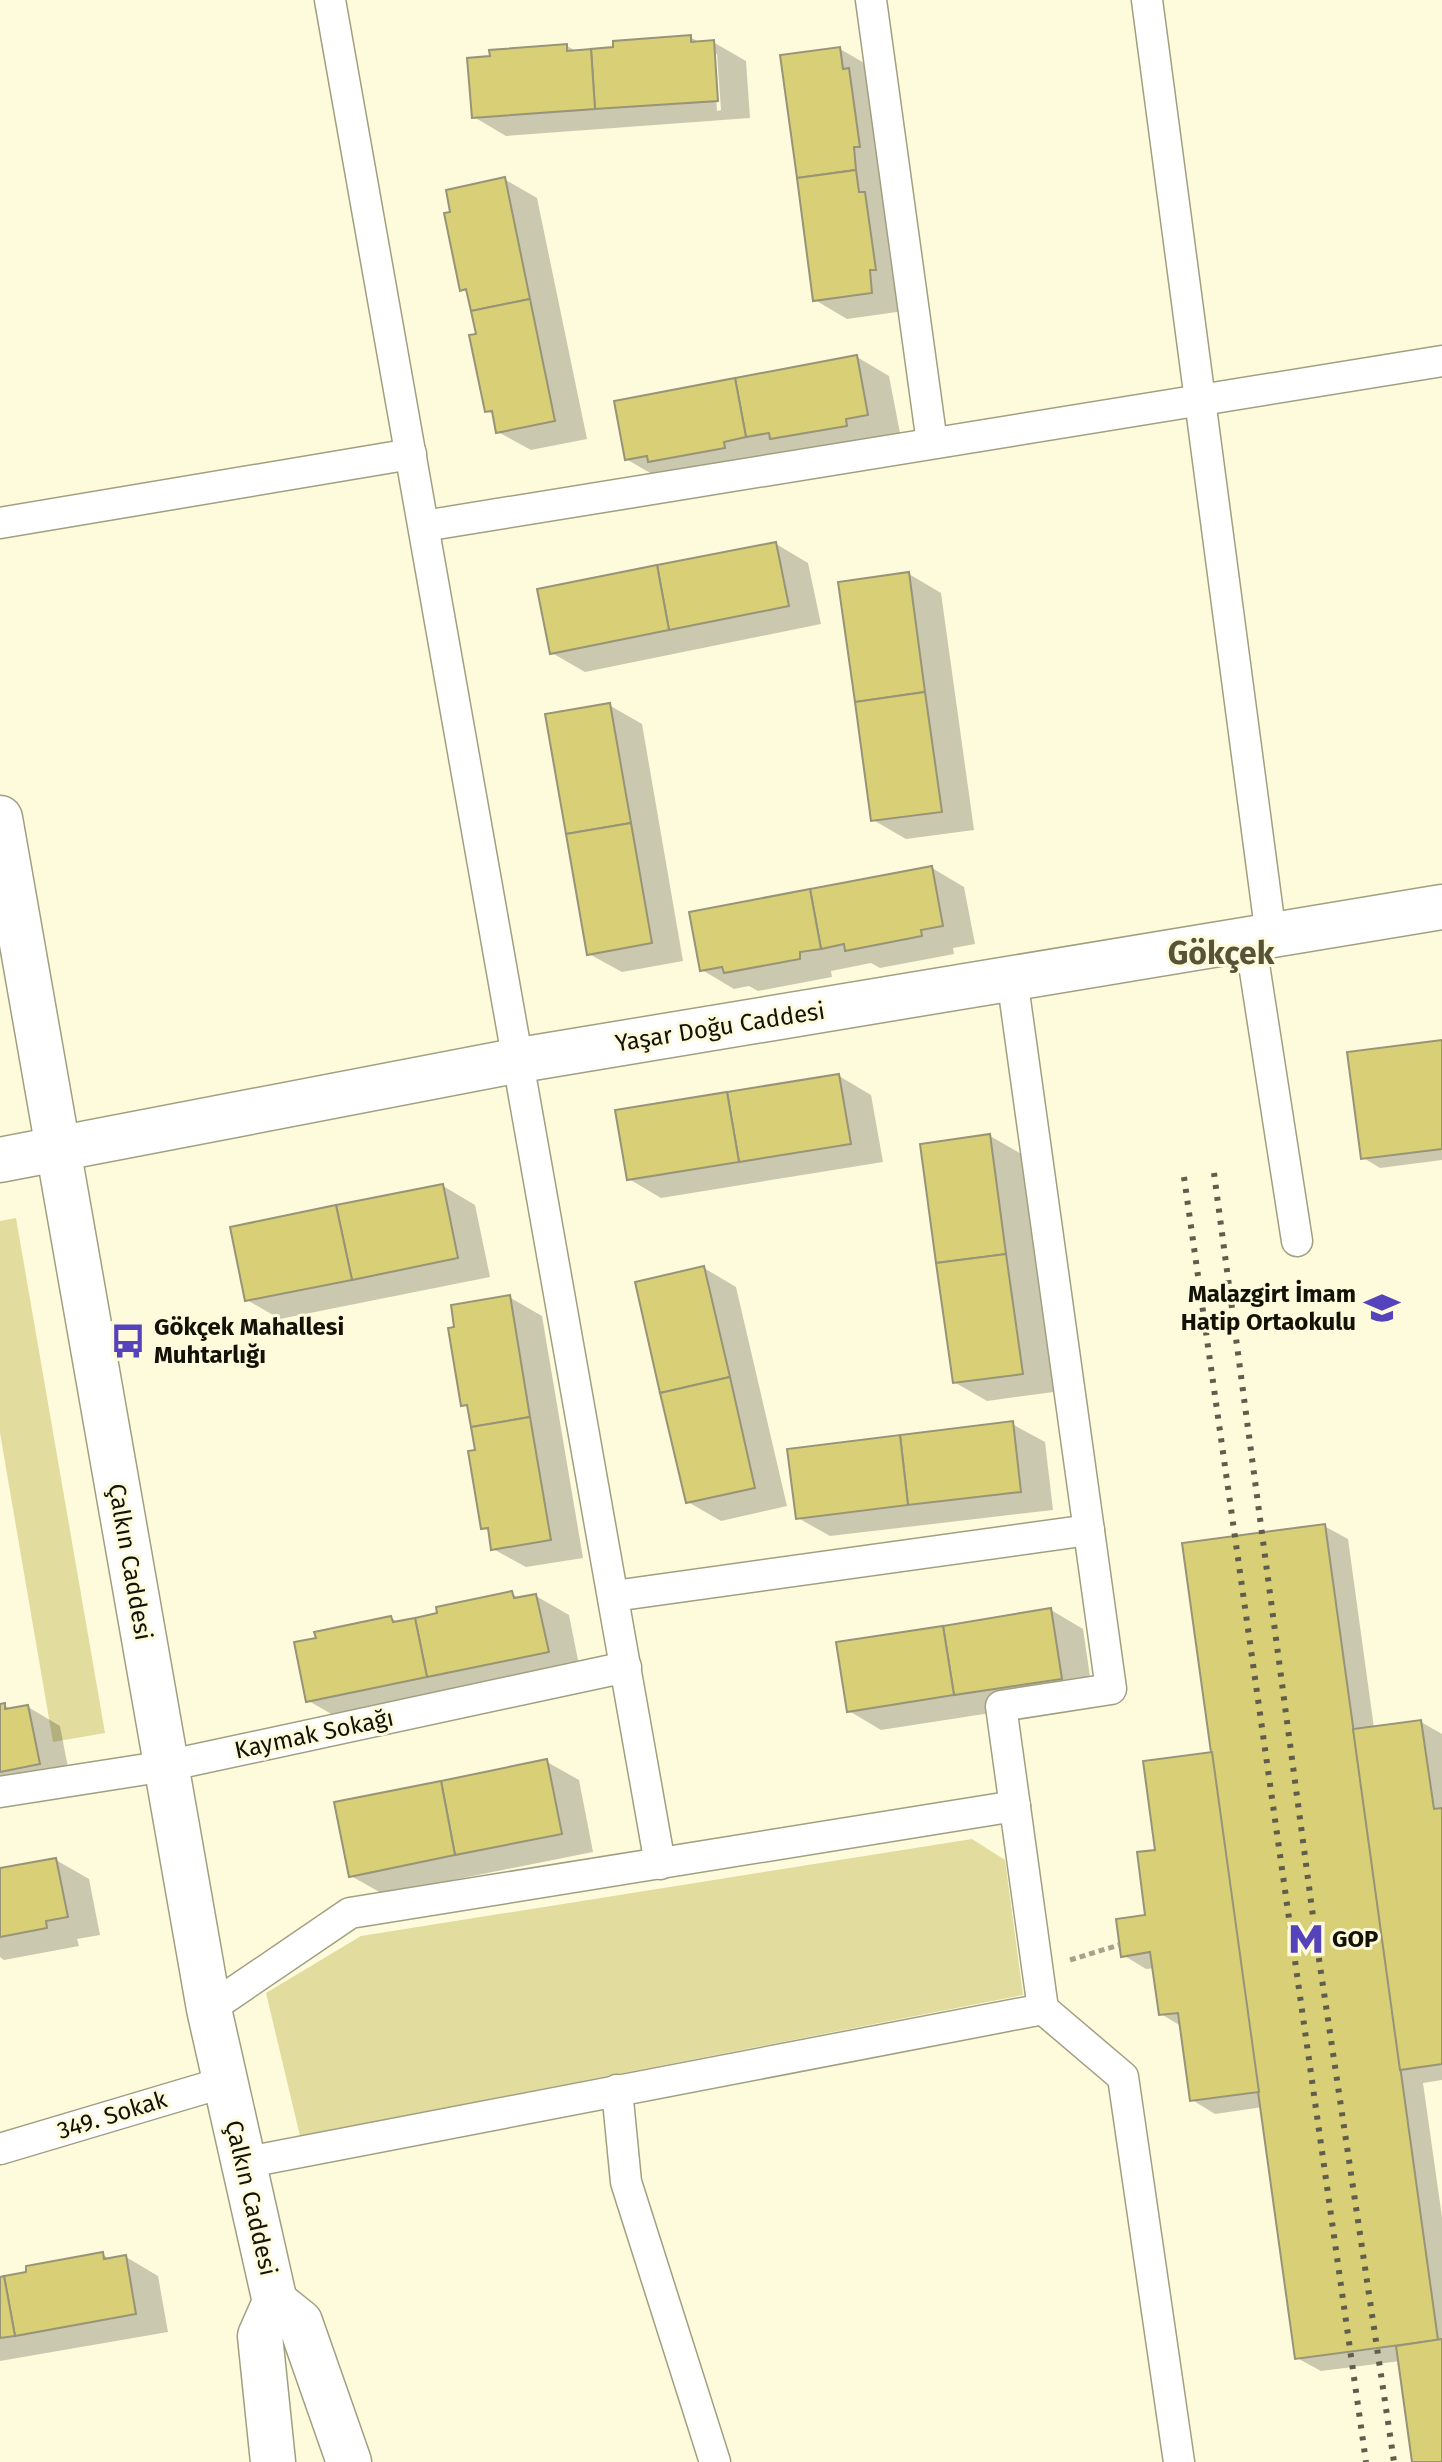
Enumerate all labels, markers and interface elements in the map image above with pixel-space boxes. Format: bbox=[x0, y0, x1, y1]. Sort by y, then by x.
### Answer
district label: Gökçek bbox=[1168, 934, 1275, 973]
street label: Yaşar Doğu Caddesi bbox=[613, 997, 827, 1057]
place label: Malazgirt İmam Hatip Ortaokulu bbox=[1181, 1279, 1356, 1336]
school or university icon: Malazgirt İmam Hatip Ortaokulu bbox=[1363, 1289, 1401, 1327]
place label: Gökçek Mahallesi Muhtarlığı bbox=[154, 1313, 344, 1369]
bus stop icon: Gökçek Mahallesi Muhtarlığı bbox=[109, 1322, 147, 1360]
street label: Çalkın Caddesi bbox=[102, 1481, 158, 1643]
street label: Kaymak Sokağı bbox=[232, 1703, 396, 1765]
metro station icon: GOP bbox=[1287, 1920, 1325, 1958]
place label: GOP bbox=[1332, 1925, 1378, 1953]
street label: 349. Sokak bbox=[54, 2085, 171, 2145]
street label: Çalkın Caddesi bbox=[220, 2118, 282, 2278]

